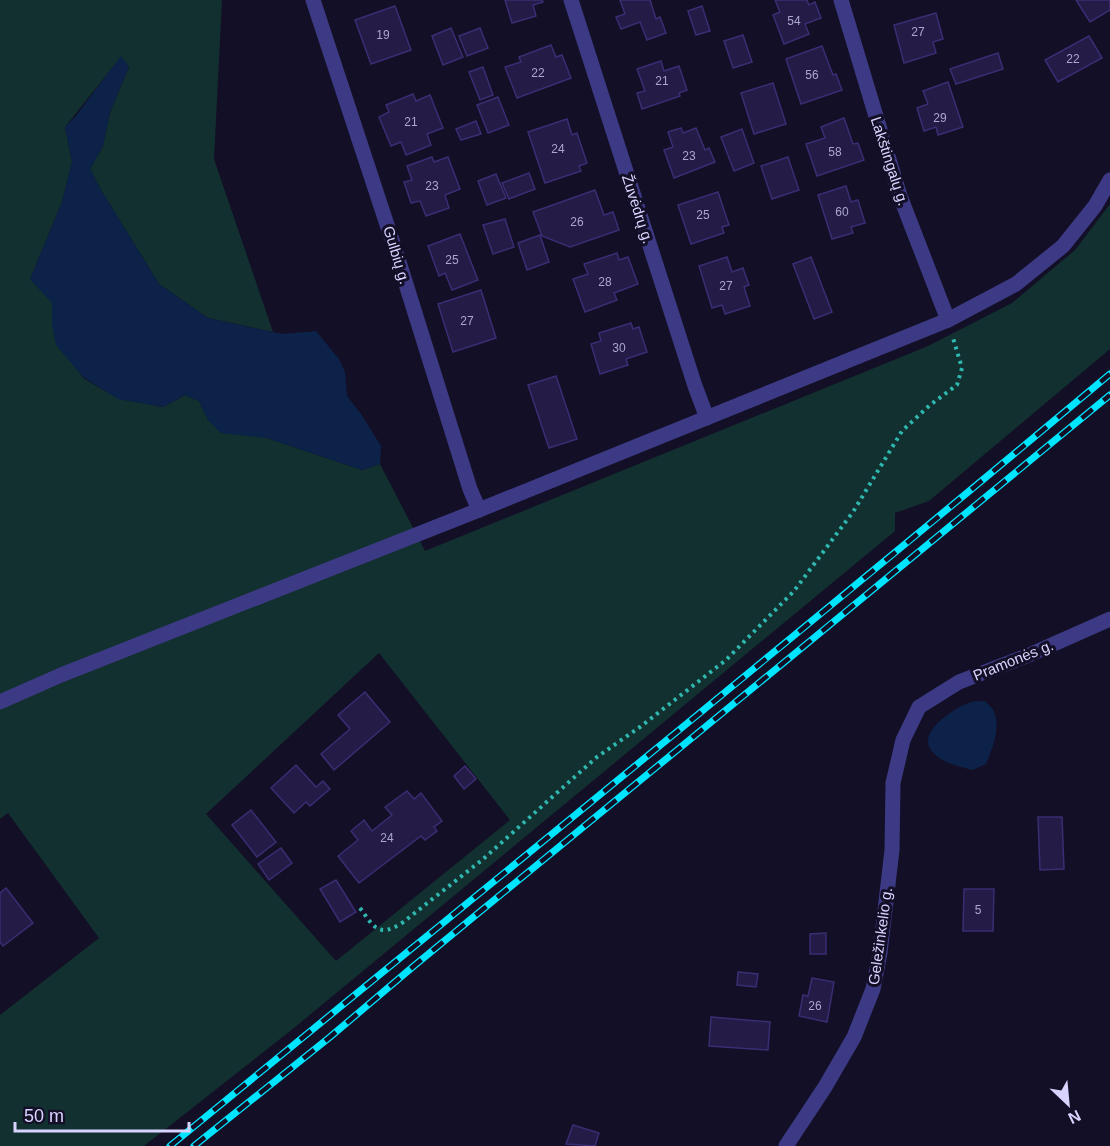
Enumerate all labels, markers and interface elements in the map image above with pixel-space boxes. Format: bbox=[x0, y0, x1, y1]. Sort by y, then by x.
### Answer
house number: 54 bbox=[787, 14, 801, 28]
house number: 27 bbox=[911, 25, 925, 39]
house number: 19 bbox=[376, 28, 390, 42]
house number: 22 bbox=[1066, 52, 1080, 66]
house number: 22 bbox=[531, 66, 545, 80]
house number: 56 bbox=[805, 68, 819, 82]
house number: 21 bbox=[655, 74, 669, 88]
house number: 29 bbox=[933, 111, 947, 125]
street label: Lakštingalų g. bbox=[868, 114, 912, 208]
house number: 21 bbox=[404, 115, 418, 129]
house number: 24 bbox=[551, 142, 565, 156]
house number: 58 bbox=[828, 145, 842, 159]
house number: 23 bbox=[682, 149, 696, 163]
street label: Žuvėdrų g. bbox=[619, 172, 657, 246]
house number: 23 bbox=[425, 179, 439, 193]
house number: 60 bbox=[835, 205, 849, 219]
house number: 25 bbox=[696, 208, 710, 222]
house number: 26 bbox=[570, 215, 584, 229]
street label: Gulbių g. bbox=[380, 224, 414, 286]
house number: 25 bbox=[445, 253, 459, 267]
house number: 28 bbox=[598, 275, 612, 289]
house number: 27 bbox=[719, 279, 733, 293]
house number: 27 bbox=[460, 314, 474, 328]
house number: 30 bbox=[612, 341, 626, 355]
street label: Pramonės g. bbox=[970, 636, 1056, 684]
house number: 24 bbox=[380, 831, 394, 845]
street label: Geležinkelio g. bbox=[865, 886, 895, 986]
house number: 5 bbox=[975, 903, 982, 917]
house number: 26 bbox=[808, 999, 822, 1013]
north arrow bbox=[1038, 1074, 1098, 1134]
scale bar bbox=[15, 1095, 189, 1133]
text: 50 m bbox=[24, 1106, 64, 1126]
text: N bbox=[1065, 1107, 1083, 1127]

